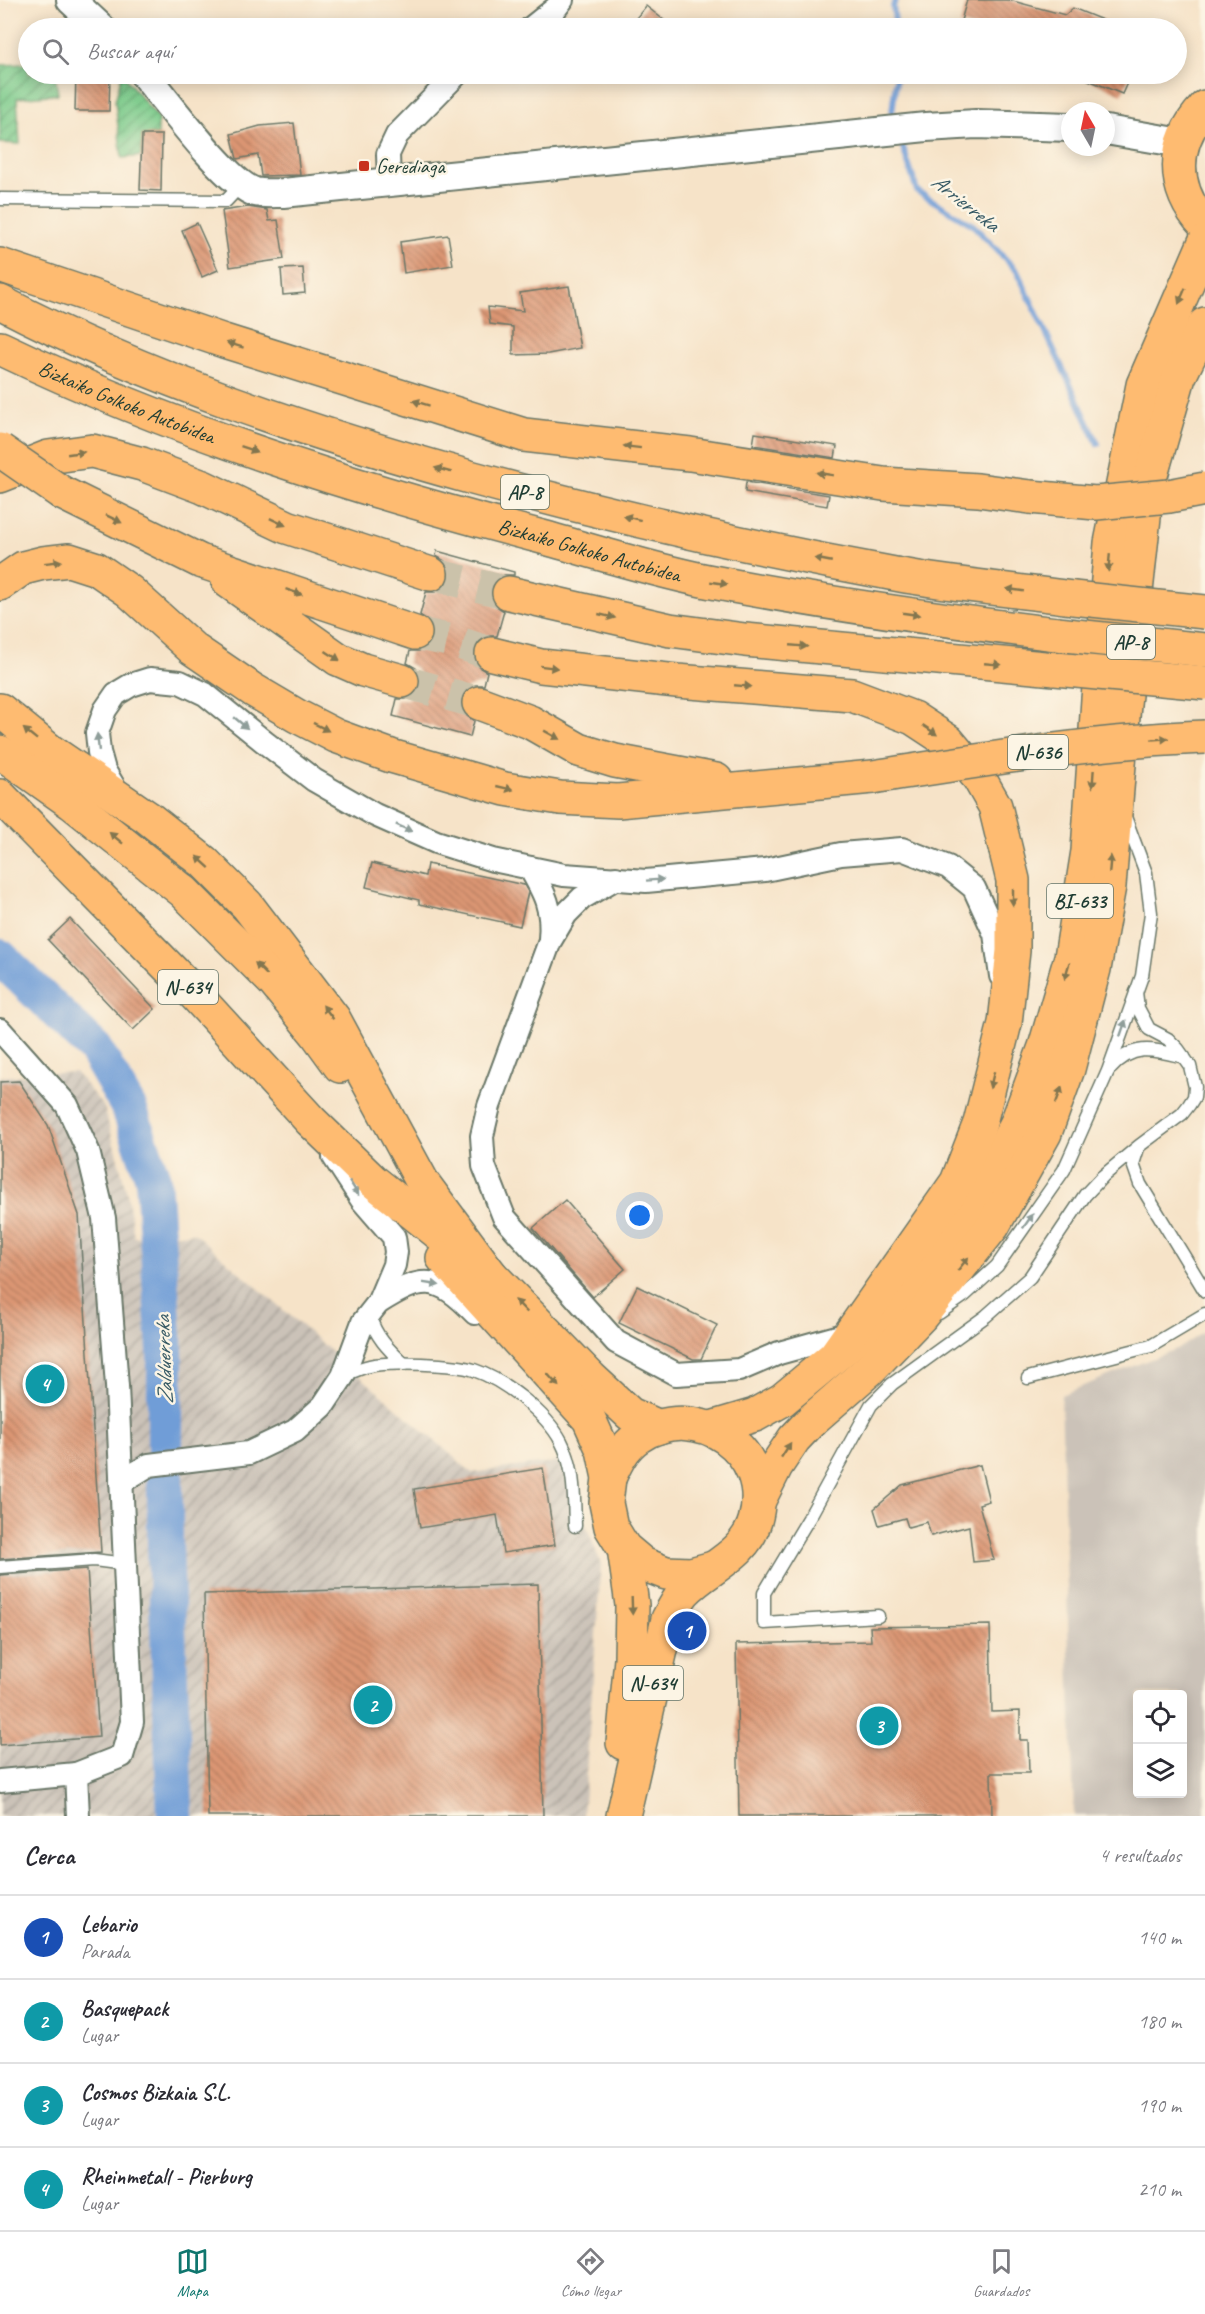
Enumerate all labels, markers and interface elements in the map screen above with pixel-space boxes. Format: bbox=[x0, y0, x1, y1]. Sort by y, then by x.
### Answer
search box bbox=[18, 18, 1187, 84]
icon: search bbox=[39, 35, 72, 68]
text: Buscar aquí bbox=[87, 37, 173, 65]
north arrow bbox=[1061, 102, 1115, 156]
place label: Gerediaga bbox=[376, 153, 446, 179]
marker: Gerediaga bbox=[357, 159, 371, 173]
water label: Arrierreka bbox=[926, 168, 1007, 239]
one-way arrow bbox=[1177, 287, 1186, 304]
one-way arrow bbox=[226, 340, 244, 349]
street label: Bizkaiko Golkoko Autobidea bbox=[35, 355, 221, 450]
one-way arrow bbox=[412, 398, 430, 407]
one-way arrow bbox=[622, 443, 641, 452]
one-way arrow bbox=[240, 444, 258, 454]
one-way arrow bbox=[66, 449, 85, 458]
one-way arrow bbox=[434, 464, 452, 474]
one-way arrow bbox=[815, 470, 834, 479]
road number: AP-8 bbox=[501, 475, 549, 509]
street label: Bizkaiko Golkoko Autobidea bbox=[495, 513, 685, 588]
one-way arrow bbox=[623, 513, 641, 523]
one-way arrow bbox=[106, 514, 123, 523]
one-way arrow bbox=[269, 518, 286, 527]
one-way arrow bbox=[1104, 554, 1114, 573]
one-way arrow bbox=[813, 555, 832, 564]
one-way arrow bbox=[43, 557, 62, 567]
one-way arrow bbox=[709, 579, 728, 588]
one-way arrow bbox=[1006, 586, 1025, 595]
one-way arrow bbox=[286, 588, 304, 598]
one-way arrow bbox=[902, 609, 921, 618]
one-way arrow bbox=[597, 611, 616, 621]
road number: AP-8 bbox=[1107, 625, 1155, 659]
one-way arrow bbox=[790, 641, 809, 651]
one-way arrow bbox=[325, 650, 341, 661]
one-way arrow bbox=[984, 659, 1003, 668]
one-way arrow bbox=[540, 662, 559, 672]
one-way arrow bbox=[734, 681, 753, 691]
one-way arrow bbox=[233, 717, 249, 730]
one-way arrow bbox=[312, 723, 329, 732]
one-way arrow bbox=[922, 724, 939, 735]
one-way arrow bbox=[22, 728, 38, 741]
one-way arrow bbox=[544, 730, 561, 740]
one-way arrow bbox=[93, 733, 103, 752]
one-way arrow bbox=[1150, 734, 1169, 744]
road number: N-636 bbox=[1008, 735, 1068, 769]
one-way arrow bbox=[1088, 769, 1097, 788]
one-way arrow bbox=[496, 784, 515, 794]
one-way arrow bbox=[396, 823, 414, 833]
one-way arrow bbox=[109, 833, 124, 845]
one-way arrow bbox=[196, 855, 211, 869]
one-way arrow bbox=[1106, 855, 1115, 874]
one-way arrow bbox=[645, 875, 664, 884]
road number: BI-633 bbox=[1047, 884, 1113, 918]
one-way arrow bbox=[1008, 888, 1018, 907]
one-way arrow bbox=[254, 961, 268, 976]
one-way arrow bbox=[1061, 962, 1071, 981]
road number: N-634 bbox=[158, 970, 218, 1004]
one-way arrow bbox=[323, 1004, 335, 1019]
one-way arrow bbox=[1119, 1019, 1129, 1037]
one-way arrow bbox=[987, 1071, 997, 1089]
one-way arrow bbox=[1054, 1086, 1064, 1104]
one-way arrow bbox=[348, 1179, 360, 1195]
your location bbox=[625, 1201, 654, 1230]
one-way arrow bbox=[1022, 1213, 1034, 1229]
one-way arrow bbox=[957, 1256, 970, 1272]
one-way arrow bbox=[422, 1280, 441, 1289]
one-way arrow bbox=[514, 1299, 528, 1314]
water label: Zalduerreka bbox=[148, 1313, 180, 1405]
pin: 4 bbox=[26, 1362, 64, 1406]
one-way arrow bbox=[546, 1372, 559, 1387]
one-way arrow bbox=[781, 1442, 792, 1459]
one-way arrow bbox=[627, 1597, 636, 1616]
pin: 1 bbox=[668, 1608, 706, 1654]
road number: N-634 bbox=[623, 1666, 683, 1700]
pin: 2 bbox=[354, 1682, 392, 1728]
map controls bbox=[1133, 1690, 1187, 1798]
button: locate bbox=[1133, 1690, 1187, 1744]
pin: 3 bbox=[860, 1704, 898, 1748]
button: layers bbox=[1133, 1744, 1187, 1798]
text: Cerca bbox=[24, 1839, 74, 1872]
text: 4 resultados bbox=[1099, 1843, 1181, 1868]
text: Lebario bbox=[81, 1911, 137, 1939]
text: 1 bbox=[39, 1925, 48, 1950]
text: 140 m bbox=[1138, 1925, 1181, 1950]
text: Parada bbox=[81, 1939, 130, 1964]
text: Basquepack bbox=[81, 1995, 168, 2023]
text: 2 bbox=[39, 2009, 48, 2034]
text: 180 m bbox=[1138, 2009, 1181, 2034]
text: Lugar bbox=[81, 2023, 118, 2048]
text: Cosmos Bizkaia S.L. bbox=[81, 2079, 230, 2107]
text: 3 bbox=[39, 2093, 48, 2118]
text: 190 m bbox=[1138, 2093, 1181, 2118]
text: Lugar bbox=[81, 2107, 118, 2132]
text: Rheinmetall - Pierburg bbox=[81, 2163, 252, 2191]
text: 4 bbox=[39, 2177, 48, 2202]
text: 210 m bbox=[1138, 2177, 1181, 2202]
text: Lugar bbox=[81, 2191, 118, 2216]
tab: Mapa bbox=[176, 2245, 209, 2301]
tab: Cómo llegar bbox=[561, 2245, 621, 2301]
tab: Guardados bbox=[973, 2245, 1029, 2301]

